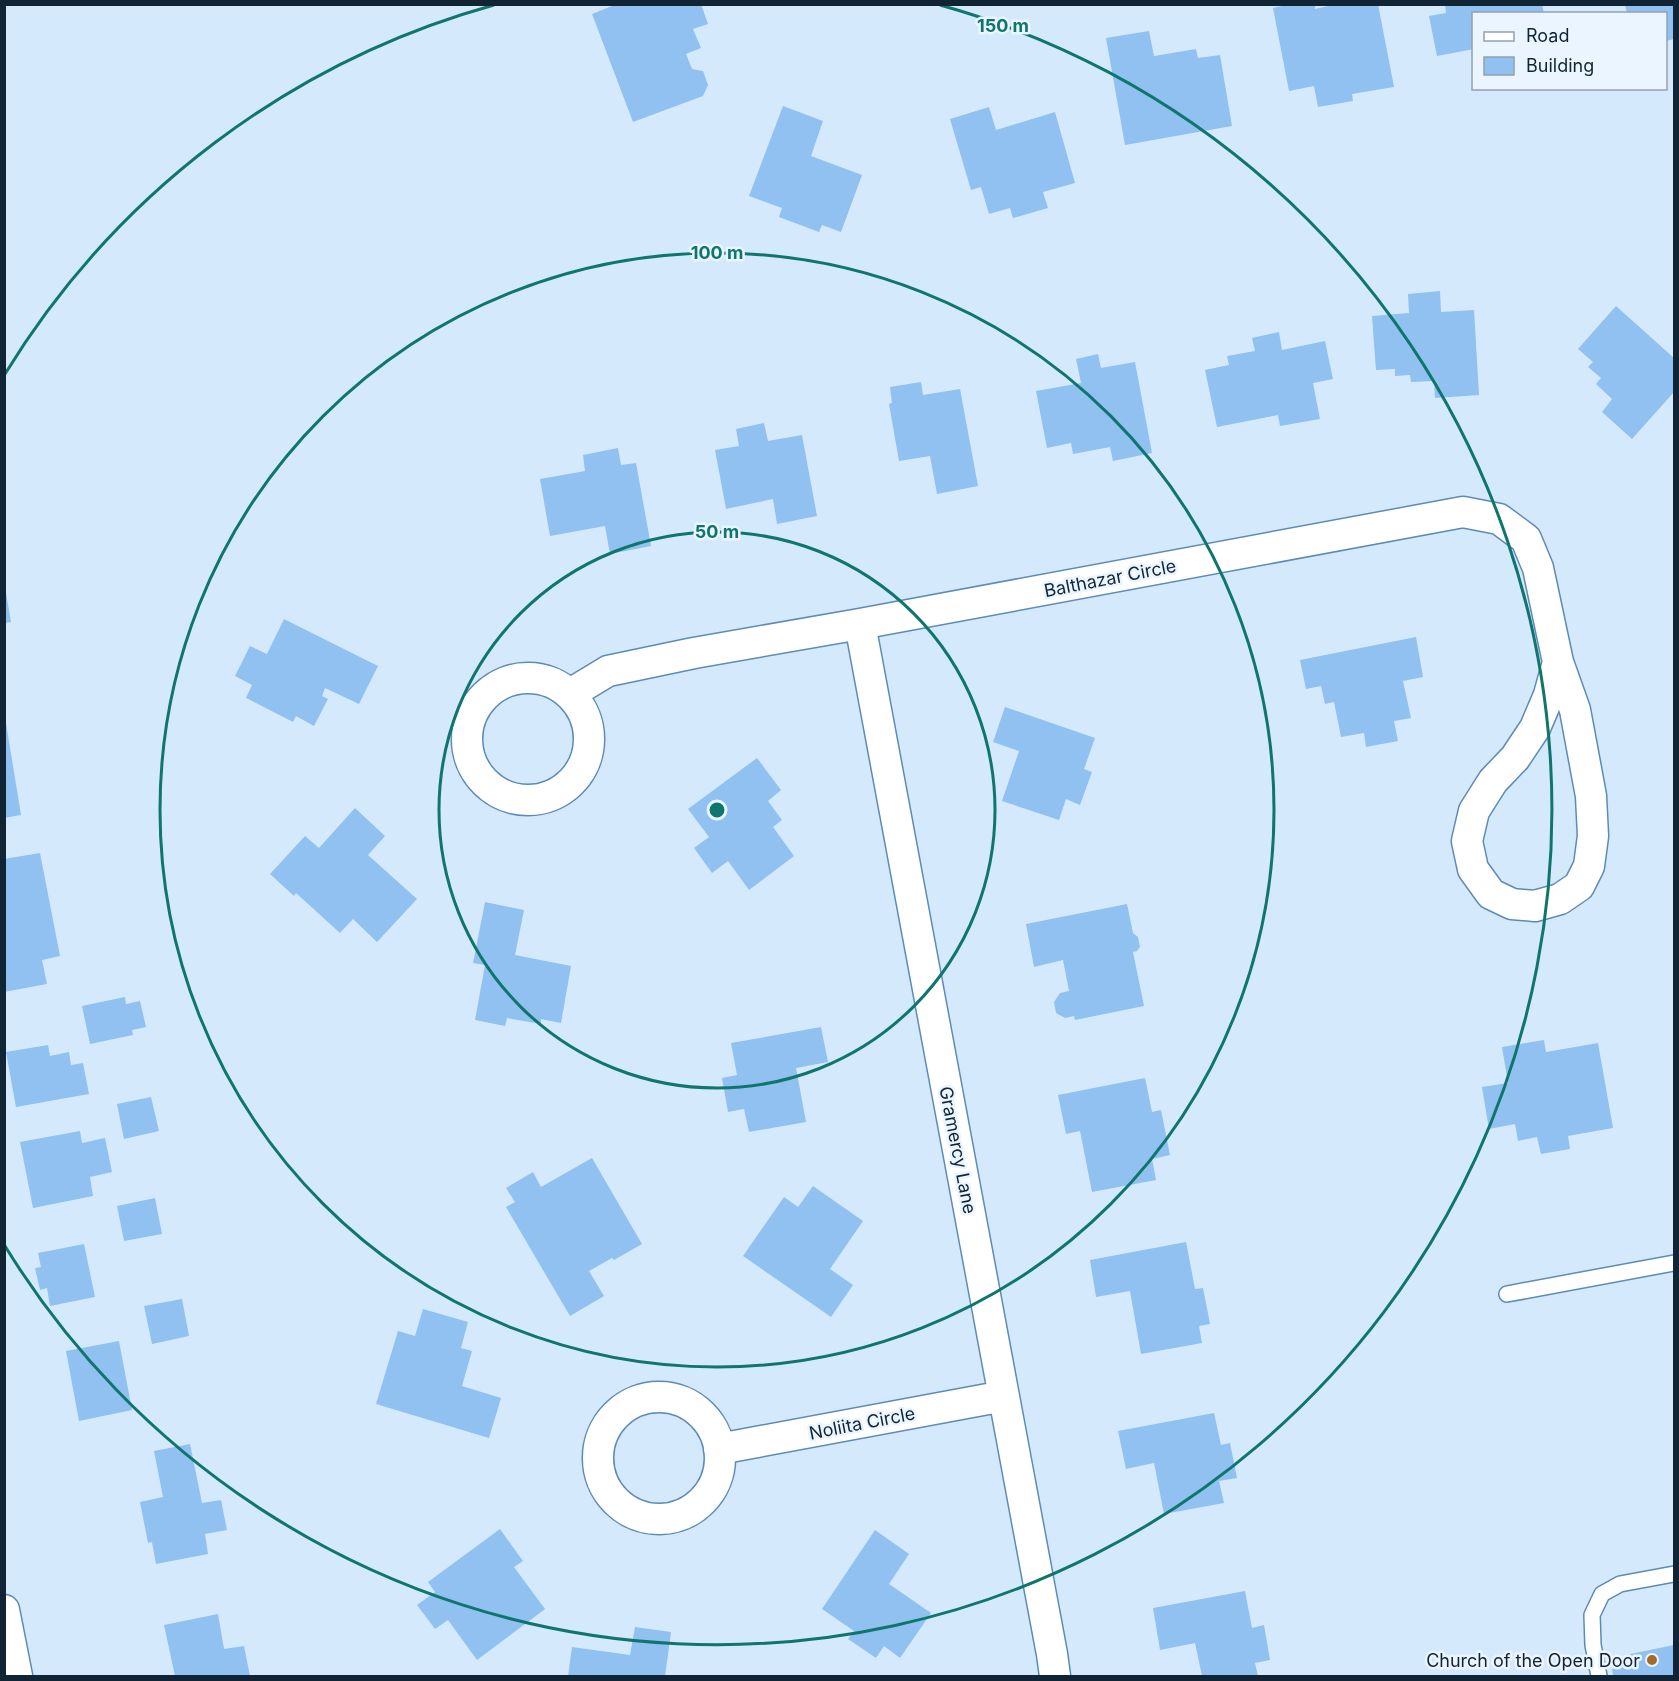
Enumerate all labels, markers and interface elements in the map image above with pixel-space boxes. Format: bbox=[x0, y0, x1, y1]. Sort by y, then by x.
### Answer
legend bbox=[1472, 12, 1667, 90]
text: 150 m bbox=[977, 15, 1029, 36]
text: Road bbox=[1526, 25, 1569, 46]
text: Building bbox=[1526, 55, 1594, 76]
text: 100 m bbox=[691, 242, 743, 263]
text: 50 m bbox=[695, 521, 739, 542]
street label: Balthazar Circle bbox=[1042, 555, 1178, 601]
centre of rings bbox=[707, 800, 727, 820]
street label: Gramercy Lane bbox=[935, 1084, 981, 1216]
street label: Noliita Circle bbox=[807, 1402, 917, 1444]
place label: Church of the Open Door bbox=[1426, 1650, 1640, 1671]
marker: Church of the Open Door bbox=[1645, 1653, 1659, 1667]

